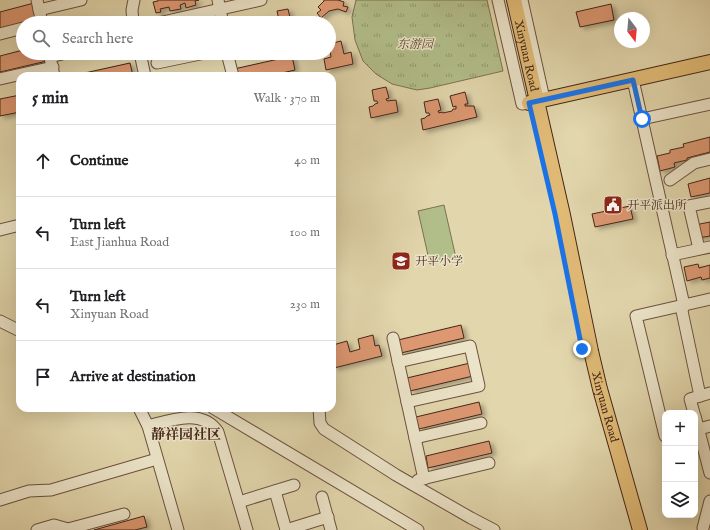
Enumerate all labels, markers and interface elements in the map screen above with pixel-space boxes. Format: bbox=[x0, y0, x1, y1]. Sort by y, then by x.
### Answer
north arrow bbox=[614, 12, 650, 48]
search box bbox=[16, 16, 336, 60]
street label: Xinyuan Road bbox=[511, 18, 542, 93]
icon: search bbox=[30, 27, 52, 49]
text: Search here bbox=[62, 29, 133, 48]
park label: 东游园 bbox=[397, 37, 435, 52]
text: 5 min bbox=[32, 88, 69, 109]
text: Walk · 370 m bbox=[254, 90, 320, 107]
route start bbox=[633, 110, 651, 128]
icon: ahead bbox=[32, 150, 54, 172]
text: Continue bbox=[70, 151, 128, 170]
text: 40 m bbox=[294, 152, 320, 169]
public building icon: 开平派出所 bbox=[602, 194, 624, 216]
place label: 开平派出所 bbox=[627, 198, 687, 213]
text: Turn left bbox=[70, 215, 126, 234]
icon: left bbox=[32, 222, 54, 244]
text: 100 m bbox=[290, 224, 320, 241]
text: East Jianhua Road bbox=[70, 234, 169, 251]
school or university icon: 开平小学 bbox=[390, 250, 412, 272]
place label: 开平小学 bbox=[415, 254, 463, 269]
text: Turn left bbox=[70, 287, 126, 306]
icon: left bbox=[32, 294, 54, 316]
text: 230 m bbox=[290, 296, 320, 313]
text: Xinyuan Road bbox=[70, 306, 149, 323]
route end bbox=[573, 340, 591, 358]
icon: arrive bbox=[32, 366, 54, 388]
text: Arrive at destination bbox=[70, 367, 196, 386]
street label: Xinyuan Road bbox=[589, 370, 622, 444]
map controls bbox=[662, 410, 698, 518]
button: + bbox=[662, 410, 698, 446]
district label: 静祥园社区 bbox=[151, 426, 221, 444]
button: − bbox=[662, 446, 698, 482]
button: layers bbox=[662, 482, 698, 518]

